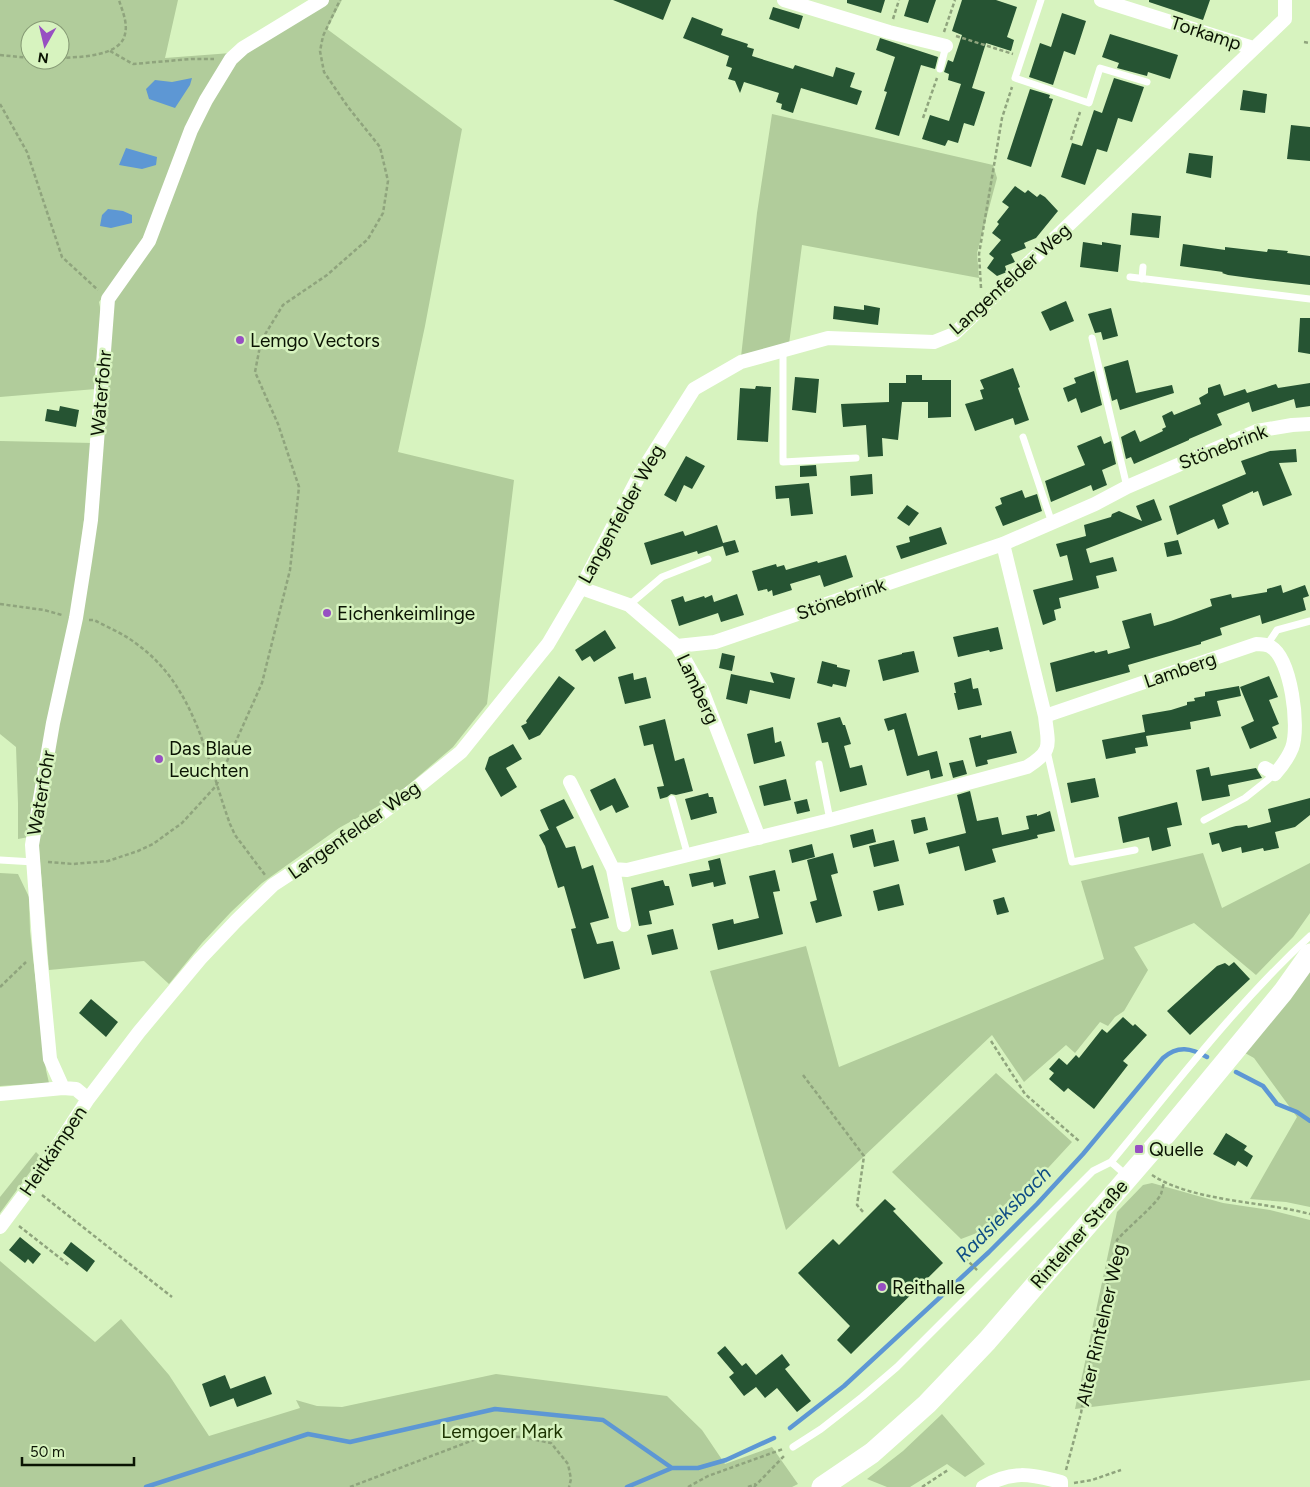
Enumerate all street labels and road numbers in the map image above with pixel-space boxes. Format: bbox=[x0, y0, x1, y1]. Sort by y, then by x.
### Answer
street label: Torkamp bbox=[1168, 11, 1244, 55]
street label: Langenfelder Weg bbox=[945, 218, 1075, 340]
street label: Waterfohr bbox=[86, 349, 116, 437]
street label: Stönebrink bbox=[1176, 419, 1271, 474]
street label: Langenfelder Weg bbox=[573, 440, 669, 588]
street label: Stönebrink bbox=[793, 573, 889, 625]
street label: Lamberg bbox=[1141, 647, 1219, 693]
street label: Lamberg bbox=[672, 650, 724, 728]
street label: Waterfohr bbox=[22, 748, 60, 837]
street label: Langenfelder Weg bbox=[284, 776, 424, 884]
street label: Heitkämpen bbox=[15, 1102, 91, 1200]
street label: Rintelner Straße bbox=[1025, 1175, 1133, 1293]
street label: Alter Rintelner Weg bbox=[1071, 1242, 1131, 1408]

